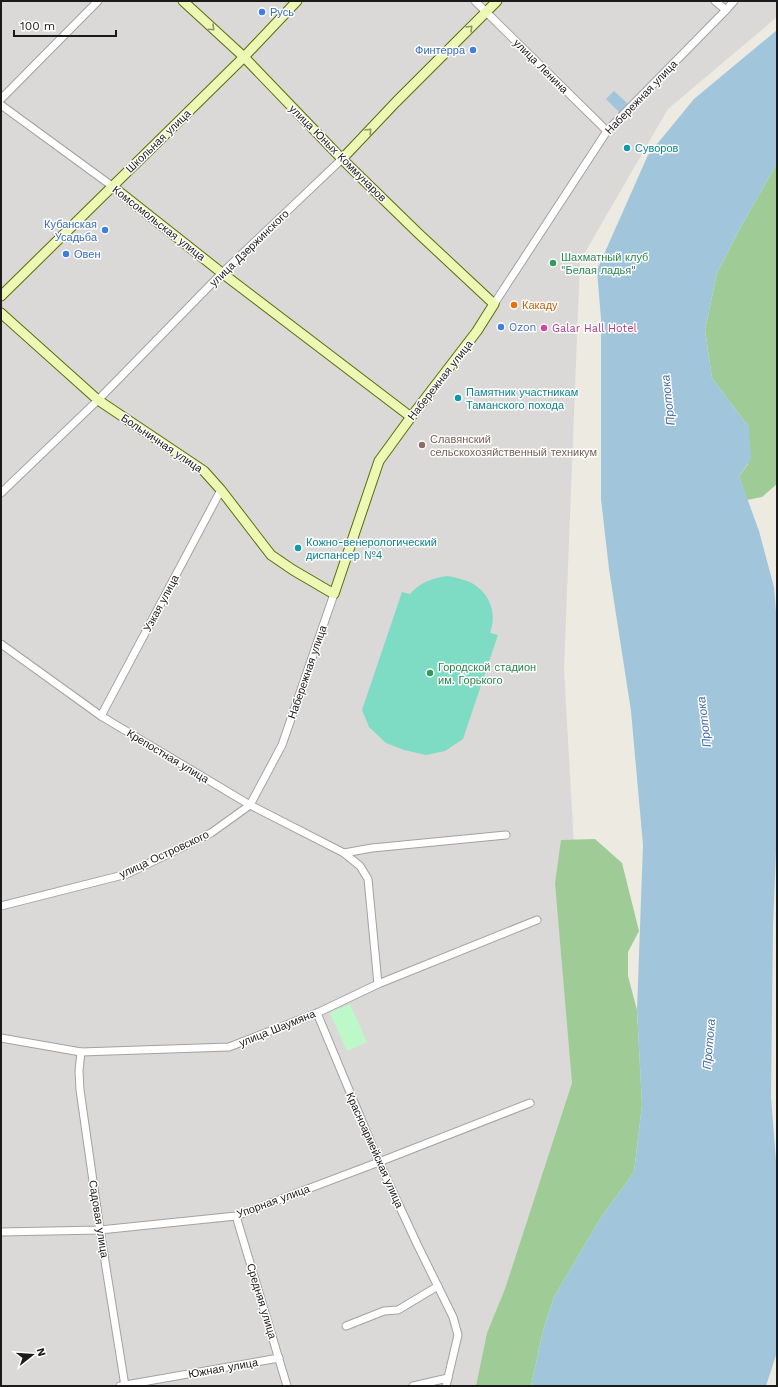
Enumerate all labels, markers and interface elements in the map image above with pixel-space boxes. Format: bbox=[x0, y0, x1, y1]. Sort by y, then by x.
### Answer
place label: Русь bbox=[270, 6, 294, 19]
marker: Русь bbox=[257, 7, 267, 17]
scale bar bbox=[14, 12, 116, 38]
text: 100 m bbox=[20, 19, 55, 33]
one-way arrow bbox=[207, 23, 215, 30]
one-way arrow bbox=[465, 25, 473, 33]
street label: улица Ленина bbox=[511, 36, 571, 97]
place label: Финтерра bbox=[415, 44, 466, 57]
marker: Финтерра bbox=[468, 45, 478, 55]
street label: Набережная улица bbox=[603, 57, 681, 137]
street label: улица Юных Коммунаров bbox=[286, 102, 389, 205]
street label: Школьная улица bbox=[123, 106, 194, 176]
one-way arrow bbox=[364, 128, 371, 135]
place label: Суворов bbox=[635, 142, 679, 155]
marker: Суворов bbox=[622, 143, 632, 153]
street label: Комсомольская улица bbox=[110, 183, 208, 264]
street label: улица Дзержинского bbox=[207, 207, 292, 289]
place label: Кубанская Усадьба bbox=[44, 218, 98, 244]
marker: Кубанская Усадьба bbox=[100, 225, 110, 235]
place label: Овен bbox=[74, 248, 100, 261]
marker: Овен bbox=[61, 249, 71, 259]
place label: Шахматный клуб "Белая ладья" bbox=[561, 251, 648, 277]
marker: Шахматный клуб "Белая ладья" bbox=[548, 258, 558, 268]
place label: Какаду bbox=[522, 299, 558, 312]
marker: Какаду bbox=[509, 300, 519, 310]
place label: Ozon bbox=[509, 321, 536, 334]
marker: Ozon bbox=[496, 322, 506, 332]
place label: Galar Hall Hotel bbox=[552, 322, 638, 335]
marker: Galar Hall Hotel bbox=[539, 323, 549, 333]
street label: Набережная улица bbox=[405, 337, 476, 423]
water label: Протока bbox=[658, 374, 678, 426]
place label: Памятник участникам Таманского похода bbox=[466, 386, 578, 412]
marker: Памятник участникам Таманского похода bbox=[453, 393, 463, 403]
street label: Больничная улица bbox=[119, 411, 206, 476]
place label: Славянский сельскохозяйственный техникум bbox=[430, 433, 597, 459]
marker: Славянский сельскохозяйственный техникум bbox=[417, 440, 427, 450]
place label: Кожно-венерологический диспансер №4 bbox=[306, 536, 437, 562]
marker: Кожно-венерологический диспансер №4 bbox=[293, 543, 303, 553]
street label: Узкая улица bbox=[141, 572, 182, 634]
street label: Набережная улица bbox=[285, 623, 330, 721]
place label: Городской cтадион им. Горького bbox=[438, 661, 536, 687]
marker: Городской cтадион им. Горького bbox=[425, 668, 435, 678]
water label: Протока bbox=[694, 696, 714, 748]
street label: Крепостная улица bbox=[124, 727, 212, 787]
street label: улица Островского bbox=[117, 828, 211, 881]
street label: улица Шаумяна bbox=[237, 1007, 318, 1050]
water label: Протока bbox=[700, 1018, 718, 1070]
street label: Красноармейская улица bbox=[343, 1090, 406, 1211]
street label: Садовая улица bbox=[86, 1179, 111, 1260]
street label: Упорная улица bbox=[235, 1182, 312, 1221]
street label: Средняя улица bbox=[244, 1262, 279, 1341]
north arrow bbox=[12, 1335, 52, 1375]
text: N bbox=[34, 1346, 48, 1358]
street label: Южная улица bbox=[187, 1356, 260, 1381]

